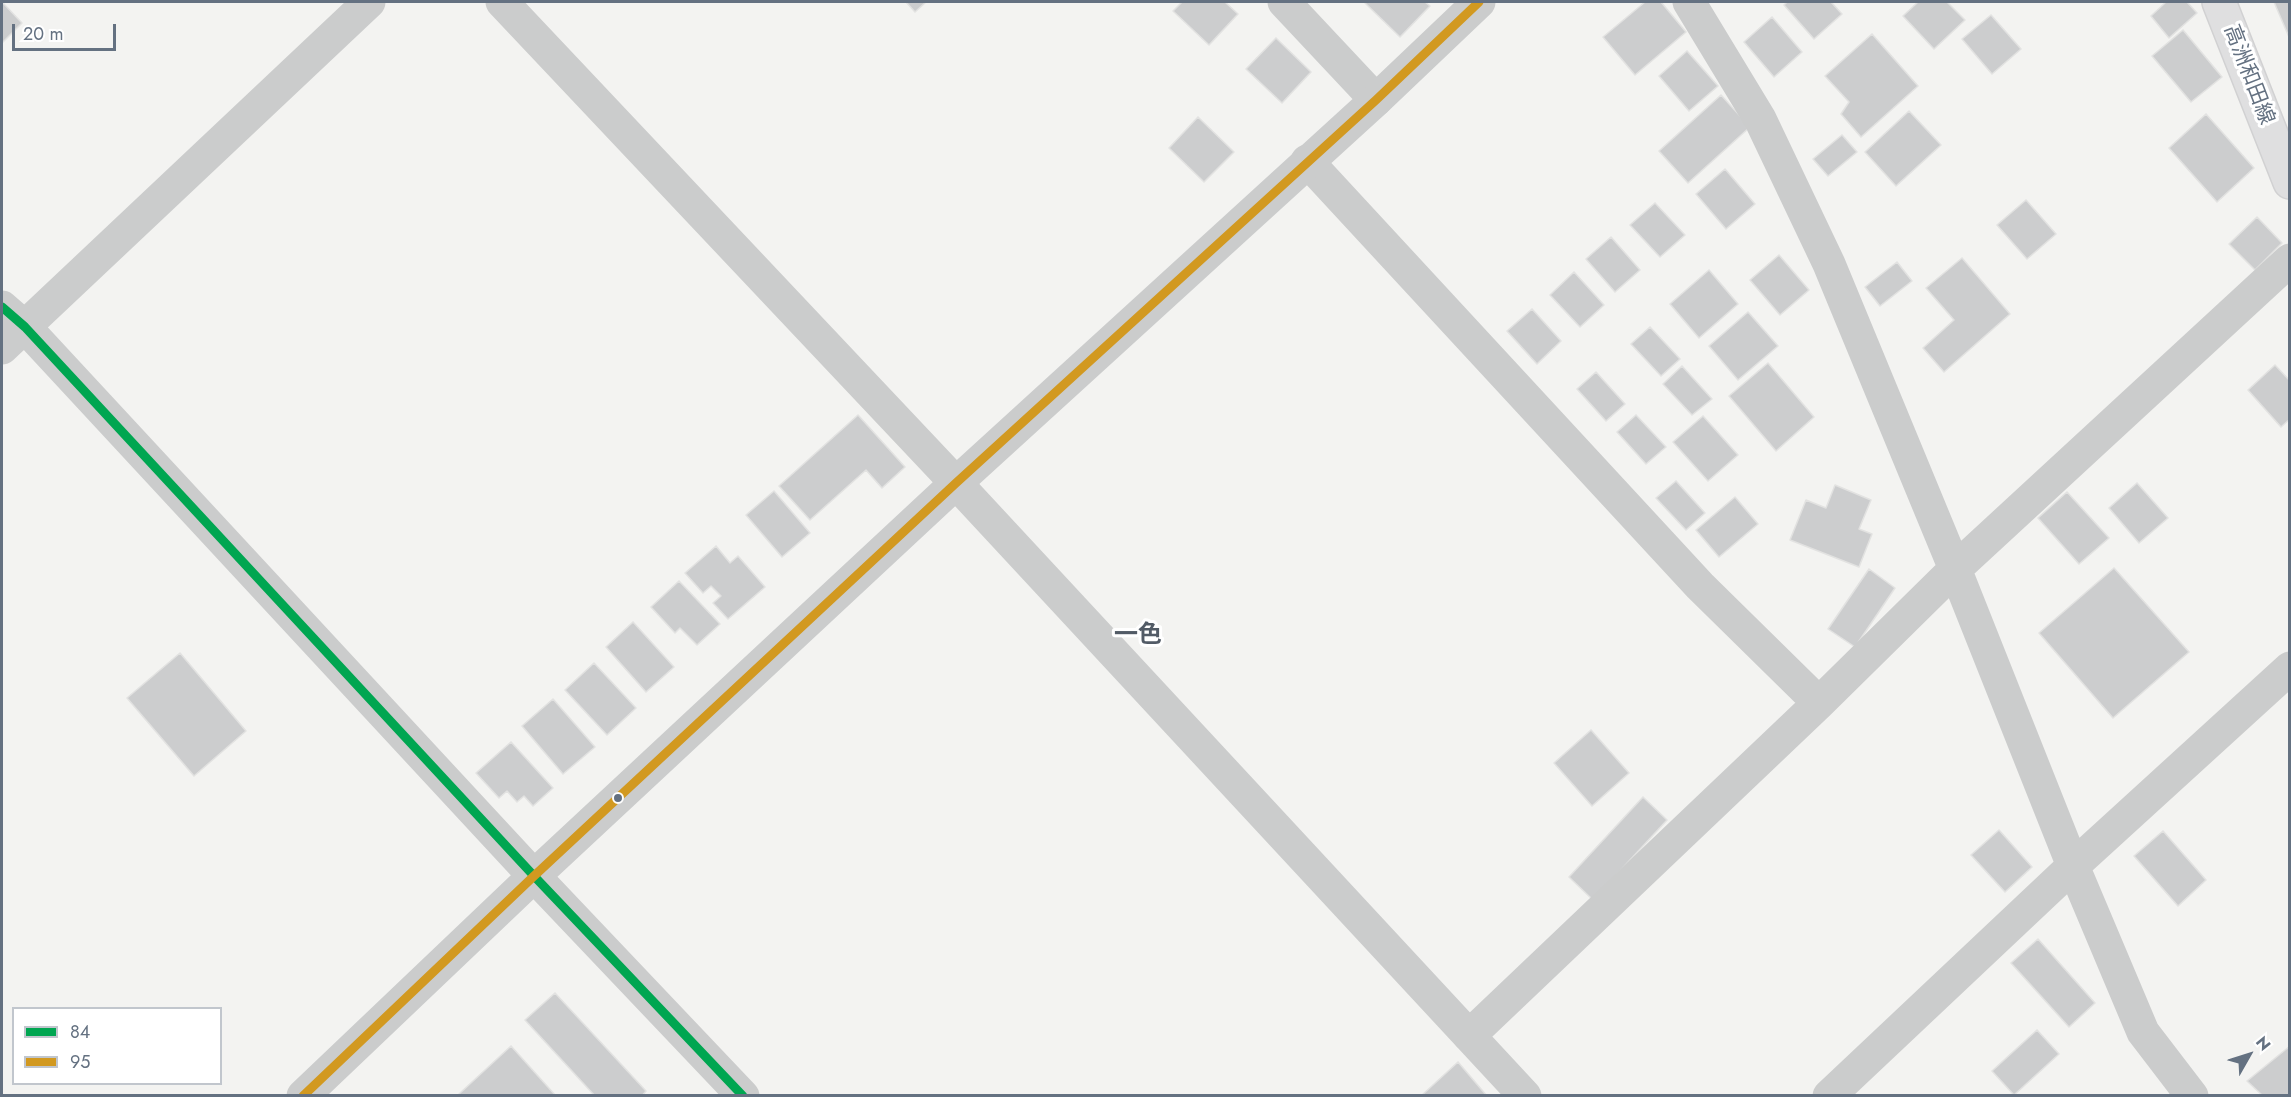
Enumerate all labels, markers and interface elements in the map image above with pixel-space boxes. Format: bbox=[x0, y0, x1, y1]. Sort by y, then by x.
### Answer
scale bar bbox=[15, 12, 118, 50]
text: 20 m bbox=[23, 21, 63, 47]
street label: 高洲和田線 bbox=[2217, 21, 2279, 129]
district label: 一色 bbox=[1114, 622, 1162, 650]
unlabelled marker bbox=[612, 792, 624, 804]
legend bbox=[12, 1007, 222, 1085]
text: 84 bbox=[70, 1019, 90, 1045]
north arrow bbox=[2219, 1025, 2279, 1085]
text: N bbox=[2250, 1031, 2276, 1056]
text: 95 bbox=[70, 1049, 91, 1075]

